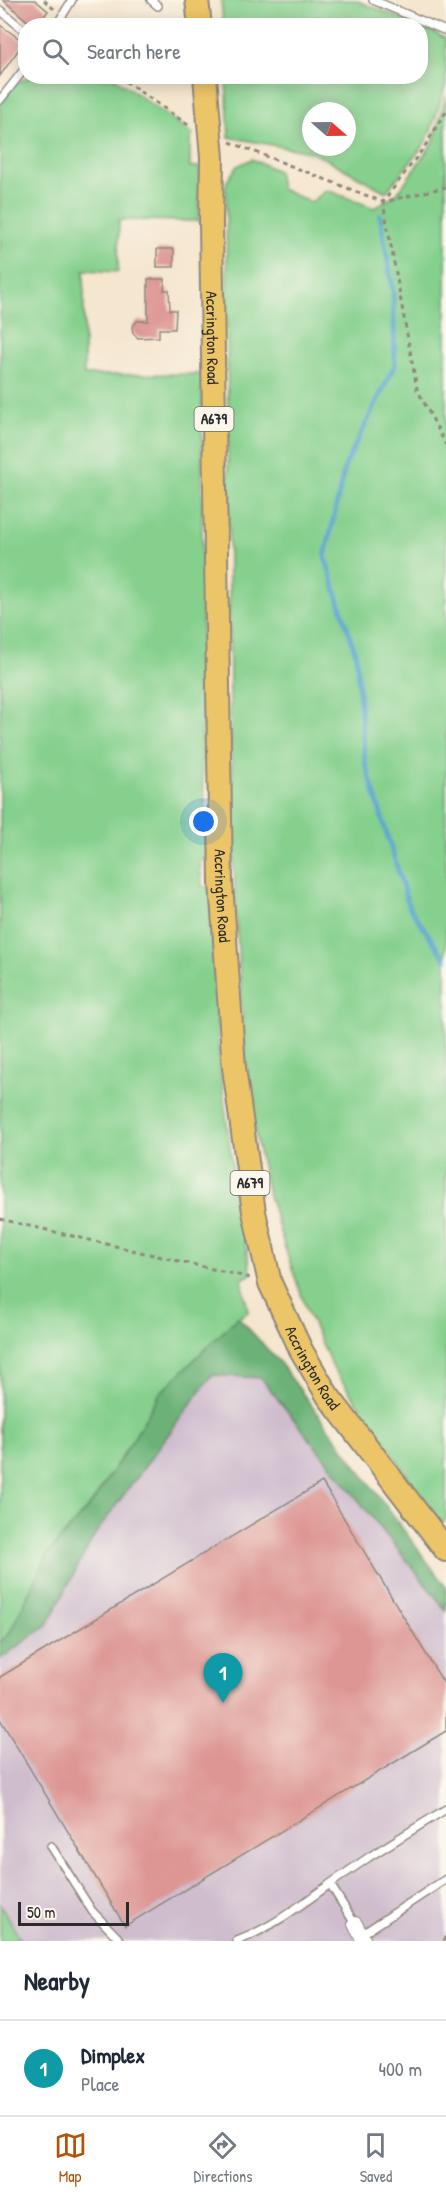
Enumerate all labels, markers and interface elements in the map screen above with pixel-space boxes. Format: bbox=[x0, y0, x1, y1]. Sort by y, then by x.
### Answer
search box bbox=[18, 18, 428, 84]
icon: search bbox=[39, 35, 72, 68]
text: Search here bbox=[87, 36, 181, 66]
north arrow bbox=[302, 102, 356, 156]
street label: Accrington Road bbox=[201, 291, 224, 385]
road number: A679 bbox=[194, 407, 234, 431]
your location bbox=[189, 807, 218, 836]
street label: Accrington Road bbox=[209, 849, 236, 943]
road number: A679 bbox=[230, 1171, 270, 1195]
street label: Accrington Road bbox=[280, 1322, 346, 1414]
pin: 1 bbox=[204, 1654, 242, 1703]
scale bar bbox=[18, 1899, 129, 1926]
text: 50 m bbox=[27, 1901, 56, 1923]
text: Nearby bbox=[24, 1963, 90, 1998]
text: Dimplex bbox=[81, 2040, 145, 2070]
text: 1 bbox=[40, 2055, 47, 2082]
text: 400 m bbox=[378, 2055, 422, 2082]
text: Place bbox=[81, 2070, 120, 2097]
tab: Map bbox=[54, 2129, 87, 2187]
tab: Directions bbox=[194, 2129, 252, 2187]
tab: Saved bbox=[359, 2129, 392, 2187]

